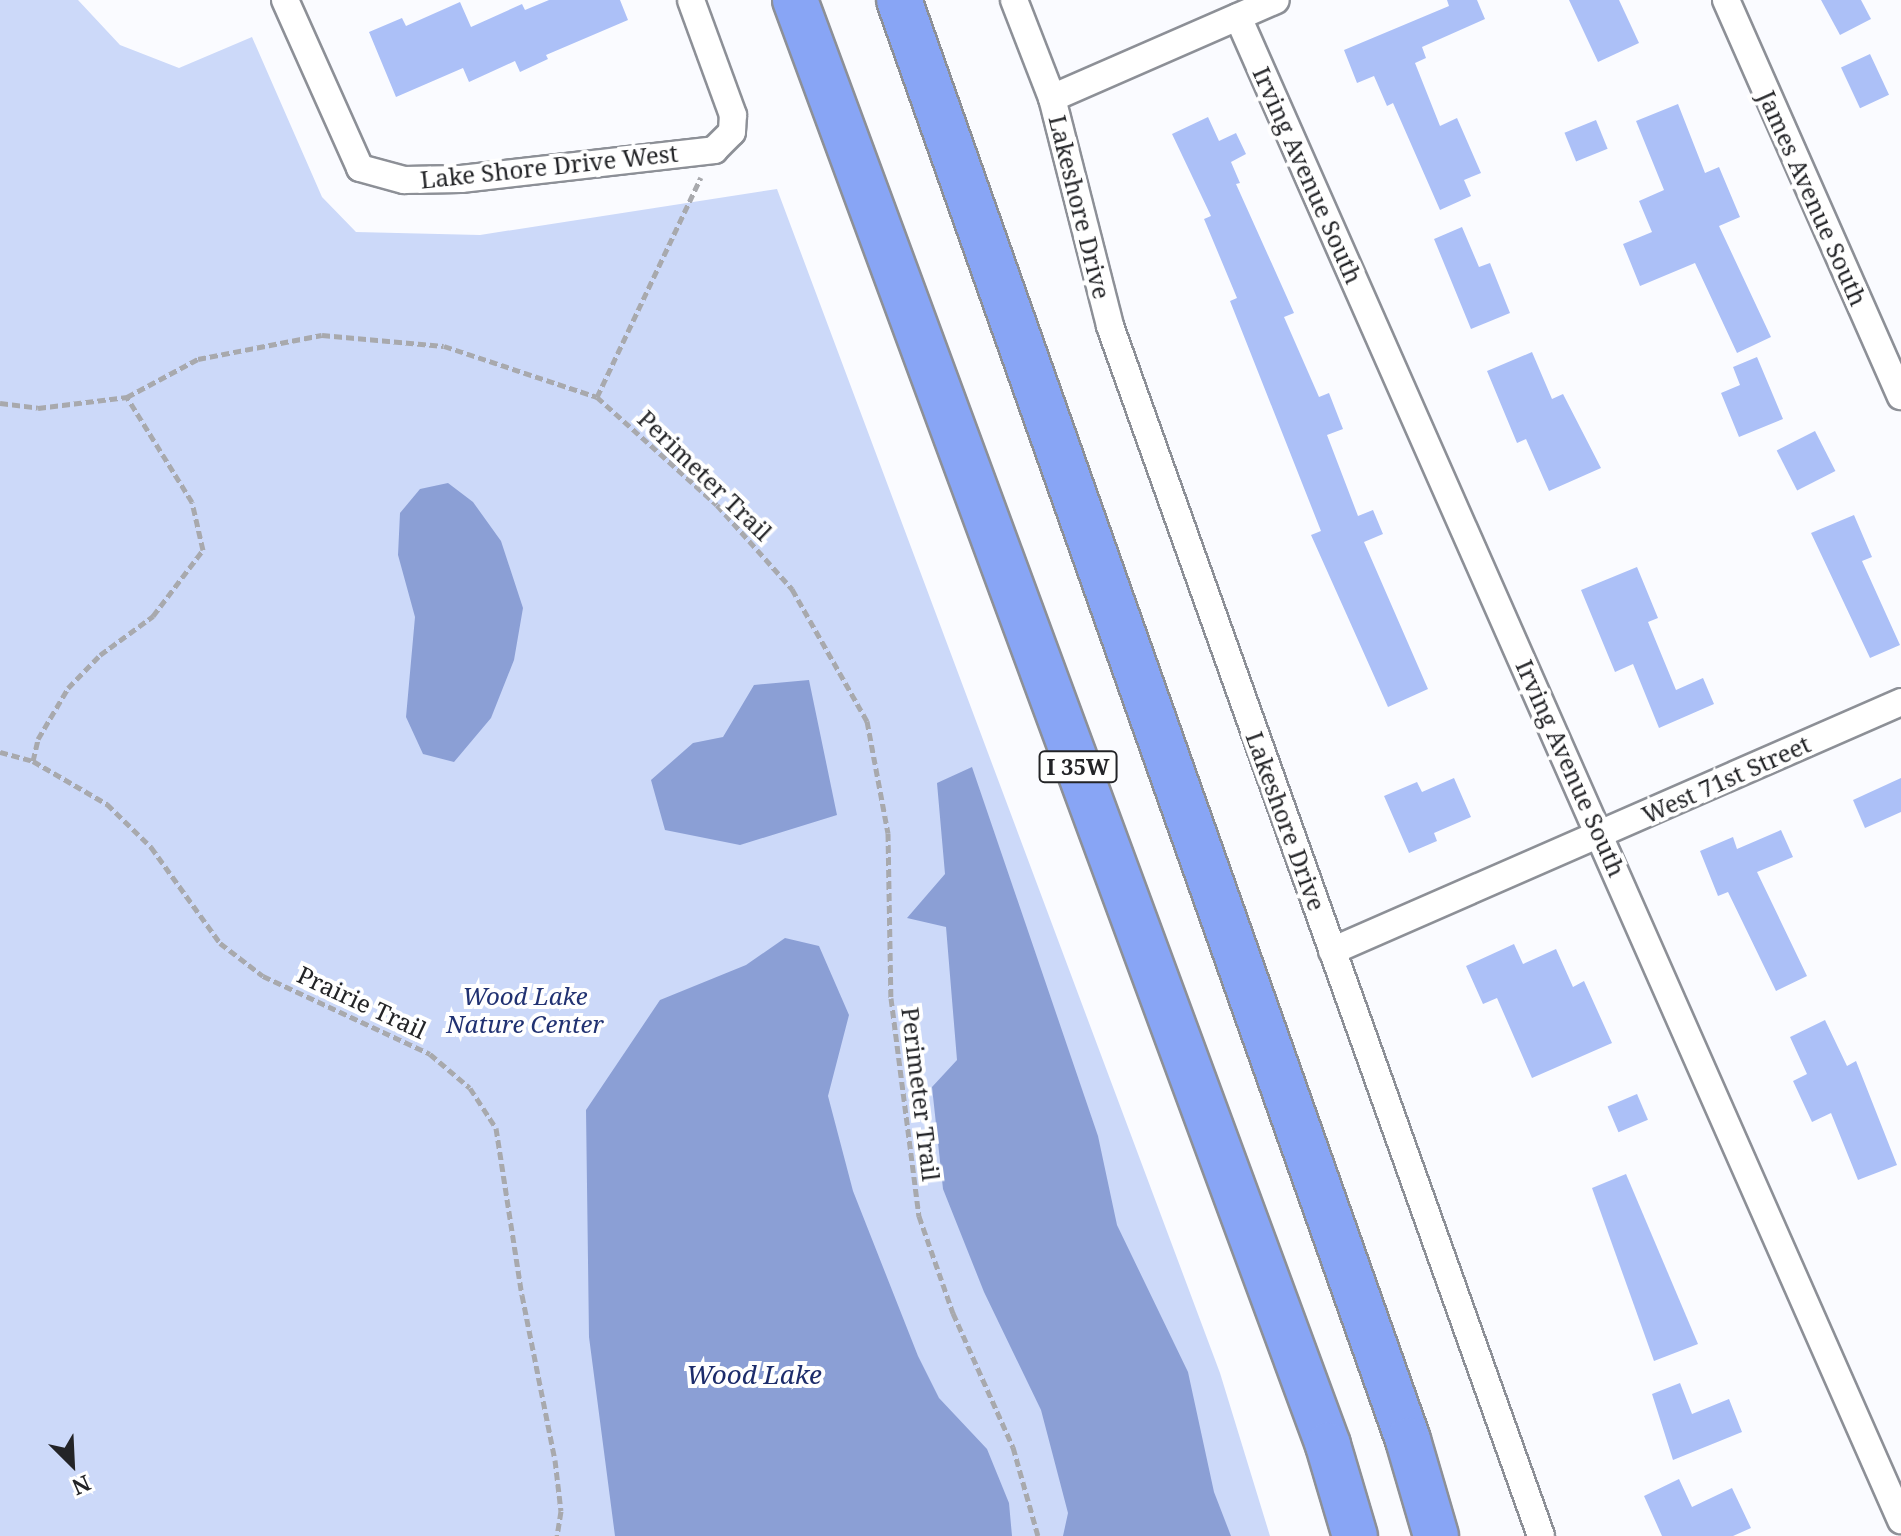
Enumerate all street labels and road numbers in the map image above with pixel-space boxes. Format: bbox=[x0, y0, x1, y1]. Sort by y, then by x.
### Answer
street label: Irving Avenue South bbox=[1247, 62, 1369, 288]
street label: James Avenue South bbox=[1753, 86, 1873, 310]
street label: Lakeshore Drive bbox=[1043, 112, 1117, 302]
street label: Lake Shore Drive West bbox=[419, 138, 679, 194]
street label: Perimeter Trail bbox=[632, 404, 778, 546]
street label: Irving Avenue South bbox=[1510, 655, 1632, 881]
street label: Lakeshore Drive bbox=[1240, 728, 1332, 914]
street label: West 71st Street bbox=[1637, 729, 1815, 829]
road number: I 35W bbox=[1038, 749, 1118, 785]
street label: Prairie Trail bbox=[293, 960, 431, 1044]
street label: Perimeter Trail bbox=[896, 1005, 946, 1183]

